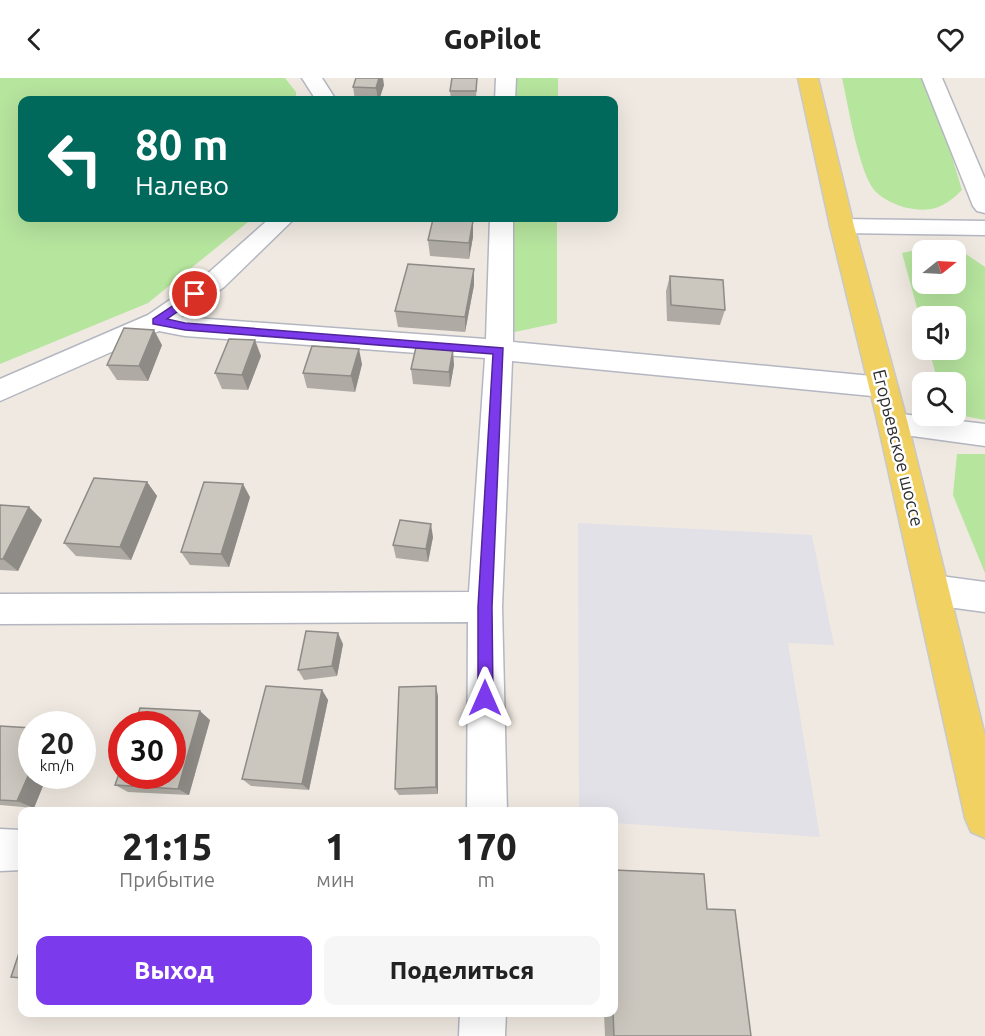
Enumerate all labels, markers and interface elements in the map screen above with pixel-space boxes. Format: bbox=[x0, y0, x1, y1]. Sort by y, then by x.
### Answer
icon: back bbox=[18, 23, 51, 56]
icon: heart bbox=[934, 23, 967, 56]
text: GoPilot bbox=[444, 24, 541, 54]
icon: left bbox=[36, 120, 114, 198]
text: 80 m bbox=[135, 121, 229, 168]
text: Налево bbox=[135, 170, 229, 200]
north arrow bbox=[912, 240, 966, 294]
map controls bbox=[912, 240, 966, 426]
pin bbox=[169, 268, 220, 319]
icon: arrive bbox=[178, 277, 211, 310]
button: sound bbox=[912, 306, 966, 360]
street label: Егорьевское шоссе bbox=[870, 367, 928, 528]
button: search bbox=[912, 372, 966, 426]
position arrow bbox=[453, 666, 517, 730]
speed limit sign: 30 bbox=[108, 711, 186, 789]
text: 20 bbox=[40, 726, 74, 760]
text: km/h bbox=[40, 757, 74, 774]
text: 21:15 bbox=[122, 826, 212, 867]
text: 1 bbox=[325, 826, 346, 867]
text: 170 bbox=[456, 826, 517, 867]
text: Прибытие bbox=[119, 868, 215, 891]
text: мин bbox=[316, 868, 354, 891]
text: m bbox=[478, 868, 495, 891]
button: Выход bbox=[36, 936, 312, 1005]
button: Поделиться bbox=[324, 936, 600, 1005]

